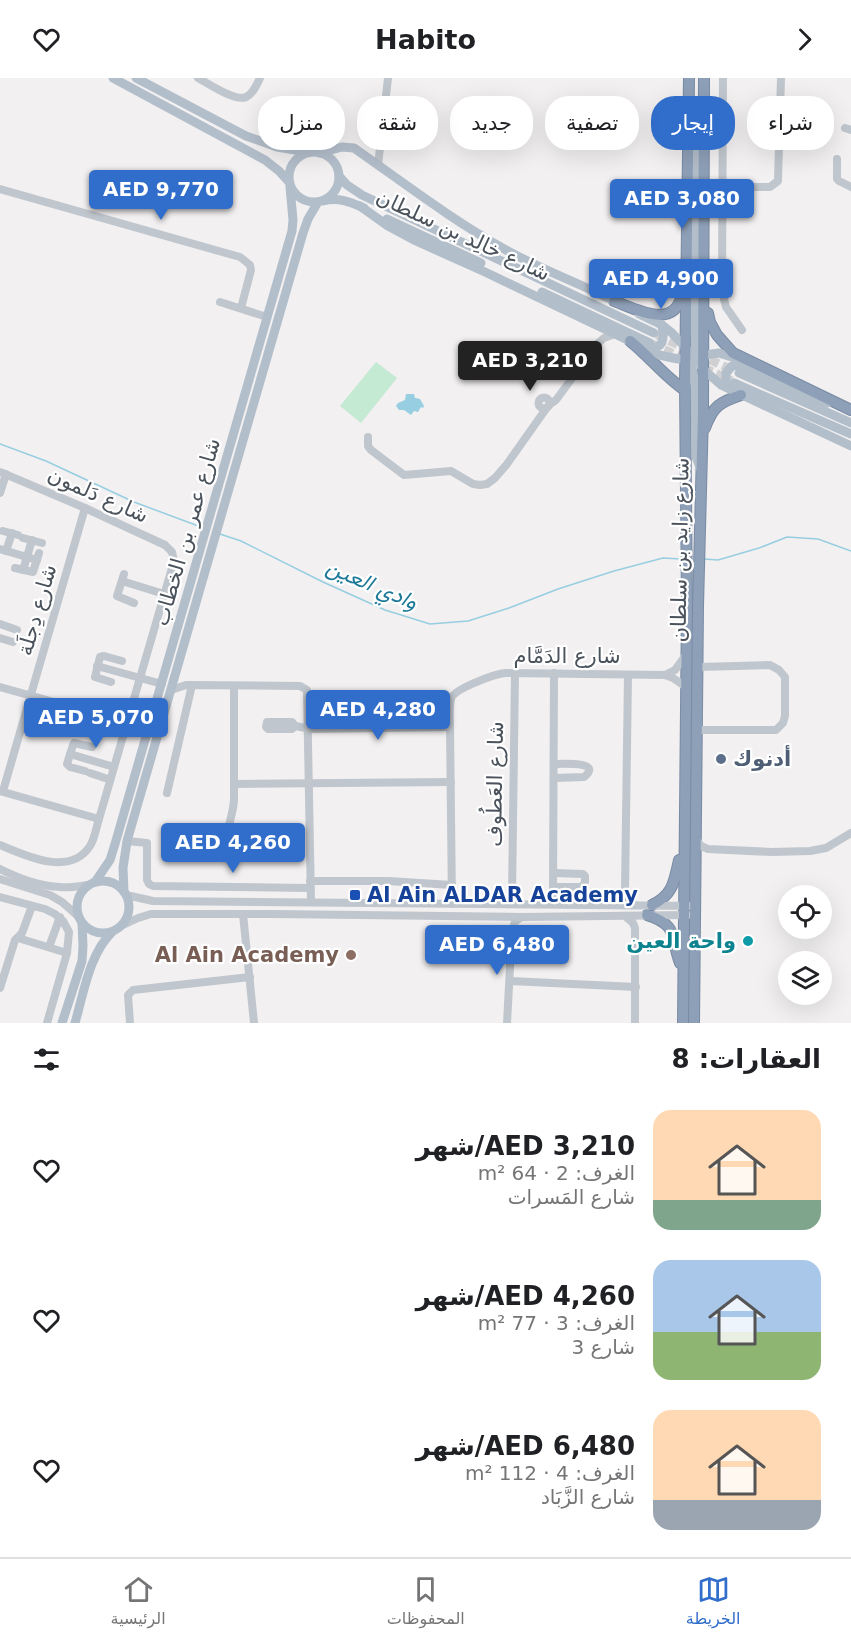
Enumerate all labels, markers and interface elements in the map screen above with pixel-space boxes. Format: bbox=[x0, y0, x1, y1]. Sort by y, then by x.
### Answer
icon: heart bbox=[30, 23, 63, 56]
icon: forward bbox=[788, 23, 821, 56]
text: Habito bbox=[375, 24, 476, 55]
chip: منزل bbox=[258, 96, 345, 150]
chip: شقة bbox=[357, 96, 438, 150]
chip: جديد bbox=[450, 96, 533, 150]
chip: تصفية bbox=[545, 96, 639, 150]
chip: إيجار bbox=[651, 96, 735, 150]
chip: شراء bbox=[747, 96, 834, 150]
pin: AED 9,770 bbox=[92, 170, 230, 221]
text: AED 9,770 bbox=[103, 177, 219, 201]
pin: AED 3,080 bbox=[613, 179, 751, 230]
street label: شارع خالِد بن سلطان bbox=[372, 184, 554, 286]
text: AED 3,080 bbox=[624, 186, 740, 210]
pin: AED 4,900 bbox=[592, 259, 730, 310]
text: AED 4,900 bbox=[603, 266, 719, 290]
pin: AED 3,210 bbox=[461, 341, 599, 392]
text: AED 3,210 bbox=[472, 348, 588, 372]
street label: شارع عمر بن الخطاب bbox=[149, 435, 225, 629]
street label: شارع زايد بن سلطان bbox=[666, 457, 694, 643]
street label: شارع دَلمون bbox=[44, 462, 152, 528]
water label: وادي العين bbox=[321, 554, 422, 619]
street label: شارع دِجلَة bbox=[12, 561, 61, 658]
street label: شارع الدَمَّام bbox=[513, 644, 621, 668]
pin: AED 4,280 bbox=[309, 690, 447, 741]
text: AED 4,280 bbox=[320, 697, 436, 721]
pin: AED 5,070 bbox=[27, 698, 165, 749]
text: AED 5,070 bbox=[38, 705, 154, 729]
street label: شارع العَطُوف bbox=[477, 721, 508, 847]
place label: أدنوك bbox=[733, 744, 791, 771]
marker: أدنوك bbox=[714, 752, 728, 766]
pin: AED 4,260 bbox=[164, 823, 302, 874]
text: AED 4,260 bbox=[175, 830, 291, 854]
place label: Al Ain ALDAR Academy bbox=[367, 883, 638, 907]
map controls bbox=[778, 885, 832, 1005]
button: locate bbox=[778, 885, 832, 939]
marker: Al Ain ALDAR Academy bbox=[348, 888, 362, 902]
pin: AED 6,480 bbox=[428, 925, 566, 976]
place label: واحة العين bbox=[626, 929, 736, 953]
text: AED 6,480 bbox=[439, 932, 555, 956]
marker: واحة العين bbox=[741, 934, 755, 948]
place label: Al Ain Academy bbox=[155, 943, 339, 967]
marker: Al Ain Academy bbox=[344, 948, 358, 962]
button: layers bbox=[778, 951, 832, 1005]
icon: filters bbox=[30, 1043, 63, 1076]
text: العقارات: 8 bbox=[672, 1044, 821, 1074]
text: AED 3,210/شهر bbox=[416, 1131, 635, 1161]
icon: home bbox=[701, 1134, 773, 1206]
icon: heart bbox=[30, 1154, 63, 1187]
text: الغرف: 2 · 64 m² bbox=[478, 1161, 635, 1185]
text: شارع المَسرات bbox=[508, 1185, 635, 1209]
text: AED 4,260/شهر bbox=[416, 1281, 635, 1311]
icon: home bbox=[701, 1284, 773, 1356]
icon: heart bbox=[30, 1304, 63, 1337]
text: الغرف: 3 · 77 m² bbox=[478, 1311, 635, 1335]
text: شارع 3 bbox=[571, 1335, 635, 1359]
text: AED 6,480/شهر bbox=[416, 1431, 635, 1461]
icon: home bbox=[701, 1434, 773, 1506]
icon: heart bbox=[30, 1454, 63, 1487]
text: الغرف: 4 · 112 m² bbox=[465, 1461, 635, 1485]
text: شارع الزَّبَاد bbox=[541, 1485, 635, 1509]
tab: الرئيسية bbox=[111, 1573, 166, 1628]
tab: المحفوظات bbox=[387, 1573, 465, 1628]
tab: الخريطة bbox=[686, 1573, 740, 1628]

